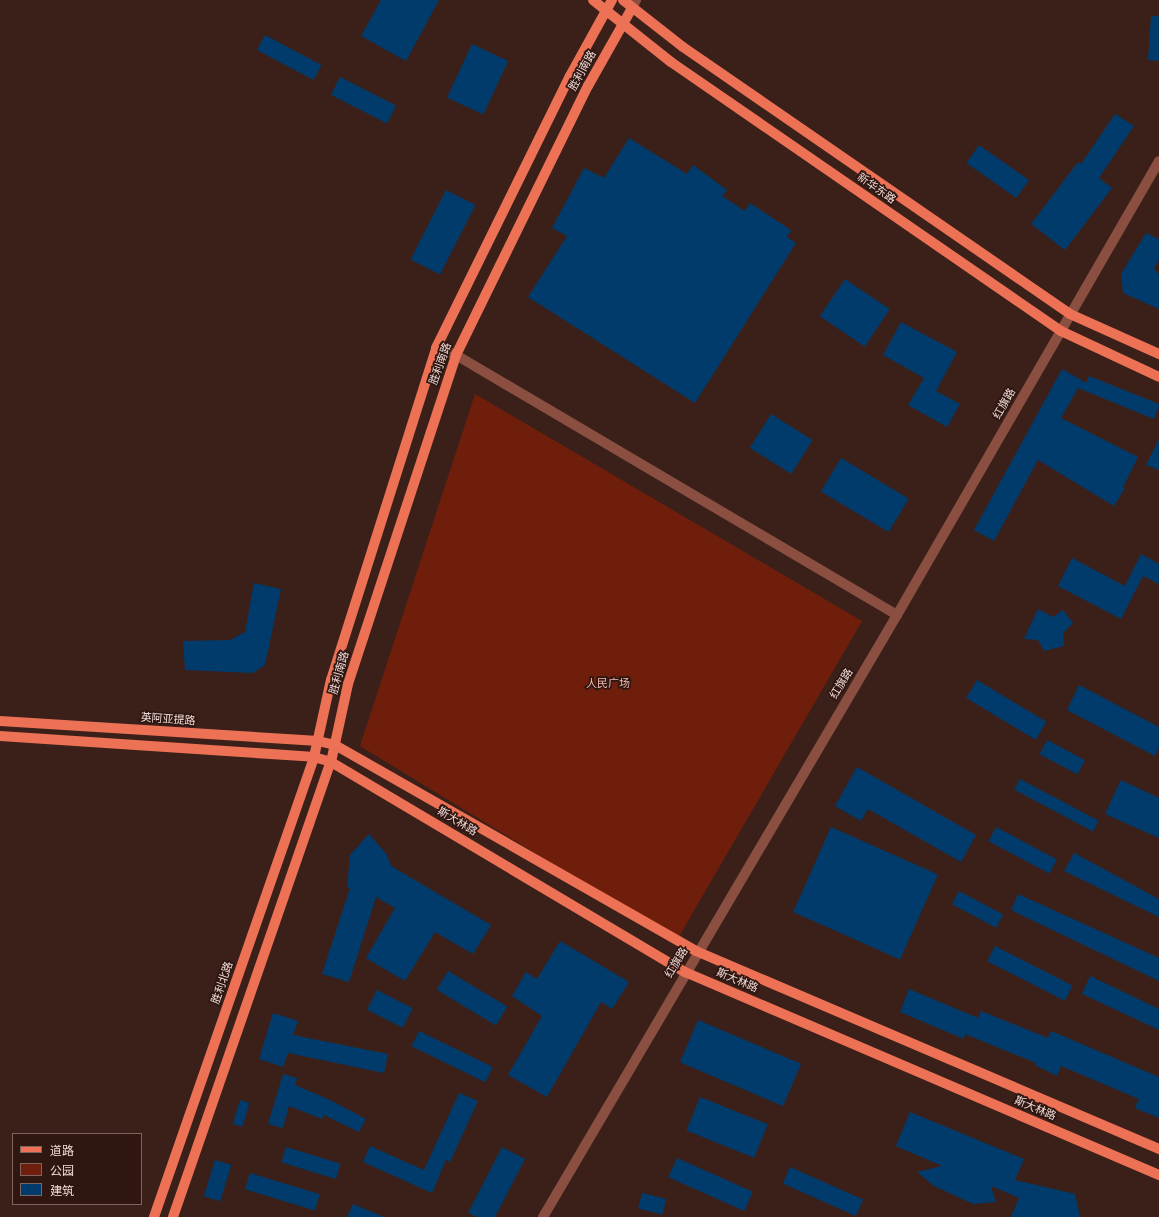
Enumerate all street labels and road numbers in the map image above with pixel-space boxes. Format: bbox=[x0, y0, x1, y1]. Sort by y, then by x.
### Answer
street label: 胜利南路 bbox=[567, 49, 599, 93]
street label: 新华东路 bbox=[854, 171, 898, 207]
street label: 胜利南路 bbox=[427, 341, 455, 387]
street label: 红旗路 bbox=[991, 386, 1019, 422]
street label: 胜利南路 bbox=[328, 650, 352, 696]
street label: 红旗路 bbox=[828, 666, 856, 702]
street label: 英阿亚提路 bbox=[140, 711, 196, 729]
street label: 斯大林路 bbox=[435, 805, 479, 839]
street label: 红旗路 bbox=[663, 945, 691, 981]
street label: 胜利北路 bbox=[210, 960, 236, 1006]
street label: 斯大林路 bbox=[714, 966, 760, 996]
street label: 斯大林路 bbox=[1012, 1094, 1058, 1124]

